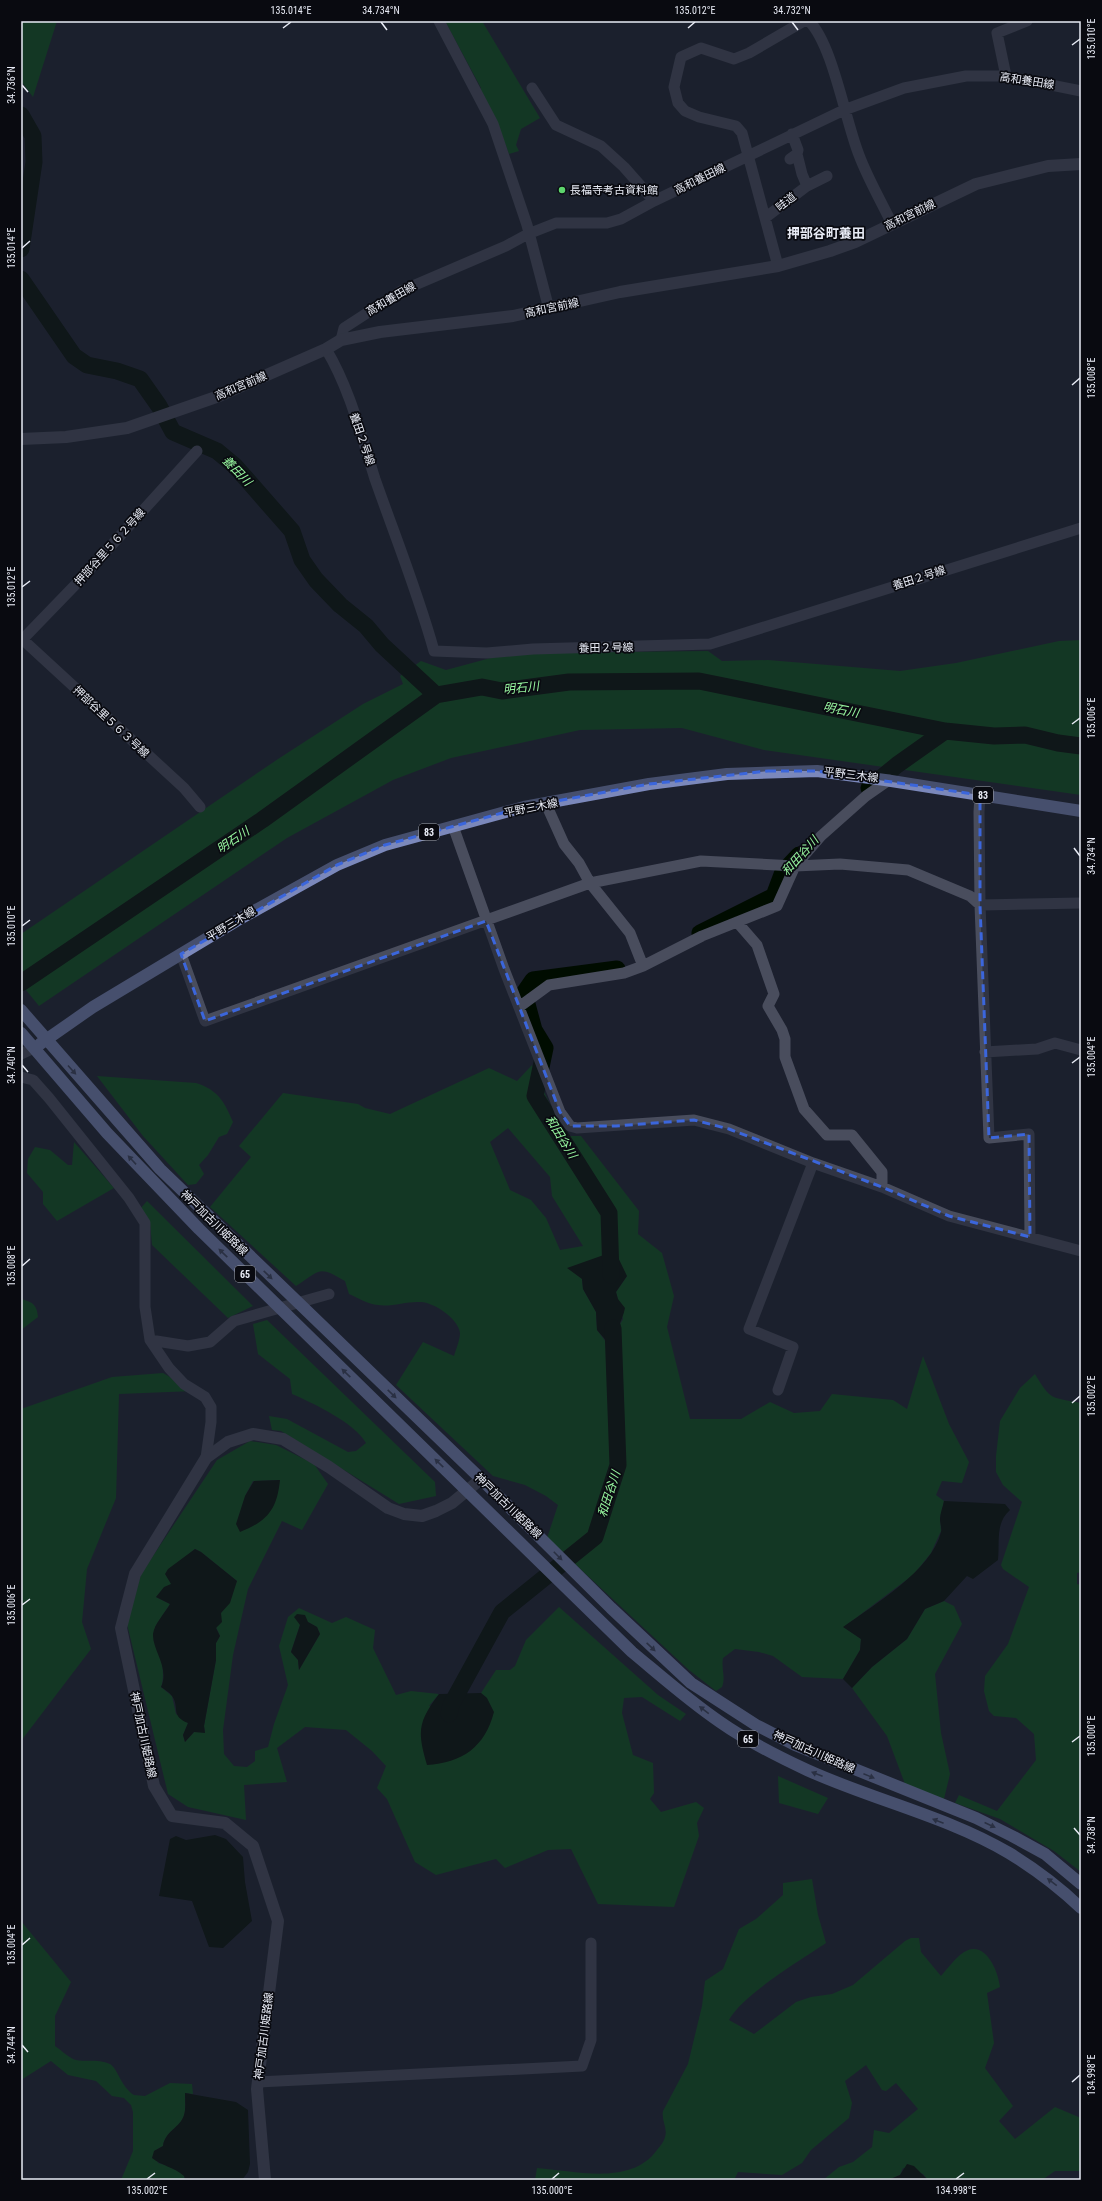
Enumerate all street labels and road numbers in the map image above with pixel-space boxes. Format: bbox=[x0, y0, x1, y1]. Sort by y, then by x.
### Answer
street label: 高和養田線 bbox=[999, 70, 1055, 92]
street label: 高和養田線 bbox=[672, 161, 728, 197]
street label: 畦道 bbox=[773, 190, 799, 214]
street label: 高和宮前線 bbox=[882, 197, 938, 233]
street label: 高和養田線 bbox=[364, 280, 418, 318]
street label: 高和宮前線 bbox=[524, 296, 580, 320]
street label: 高和宮前線 bbox=[213, 369, 269, 403]
street label: 養田２号線 bbox=[347, 411, 377, 467]
street label: 押部谷里５６２号線 bbox=[72, 506, 148, 588]
street label: 養田２号線 bbox=[891, 563, 947, 593]
street label: 養田２号線 bbox=[578, 641, 634, 655]
street label: 押部谷里５６３号線 bbox=[70, 683, 152, 761]
street label: 平野三木線 bbox=[823, 765, 879, 785]
road number: 83 bbox=[973, 787, 993, 803]
street label: 平野三木線 bbox=[503, 796, 559, 820]
road number: 83 bbox=[419, 824, 439, 840]
street label: 平野三木線 bbox=[204, 904, 258, 944]
street label: 神戸加古川姫路線 bbox=[178, 1188, 250, 1258]
road number: 65 bbox=[235, 1266, 255, 1282]
street label: 神戸加古川姫路線 bbox=[472, 1471, 544, 1541]
street label: 神戸加古川姫路線 bbox=[127, 1691, 159, 1779]
street label: 神戸加古川姫路線 bbox=[771, 1728, 857, 1776]
road number: 65 bbox=[738, 1731, 758, 1747]
street label: 神戸加古川姫路線 bbox=[252, 1992, 276, 2080]

